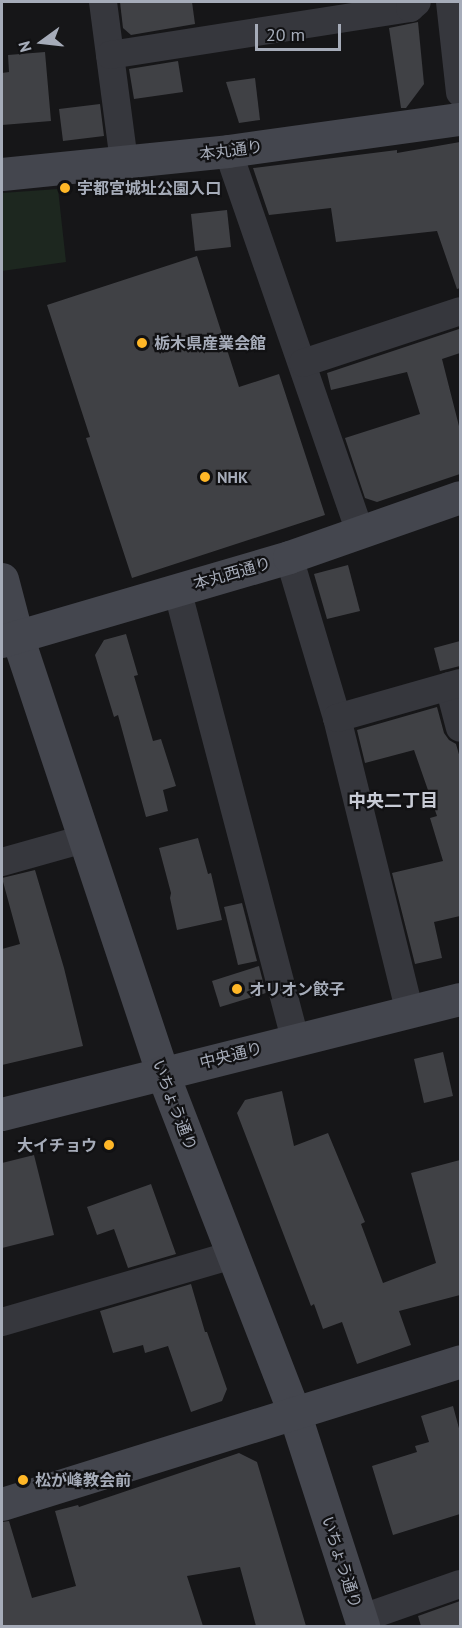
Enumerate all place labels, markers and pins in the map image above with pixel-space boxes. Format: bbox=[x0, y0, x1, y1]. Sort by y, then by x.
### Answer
place label: 宇都宮城址公園入口 bbox=[77, 178, 221, 198]
marker: 宇都宮城址公園入口 bbox=[58, 181, 72, 195]
place label: 栃木県産業会館 bbox=[154, 333, 266, 353]
marker: 栃木県産業会館 bbox=[135, 336, 149, 350]
place label: NHK bbox=[217, 467, 248, 487]
marker: NHK bbox=[198, 470, 212, 484]
place label: オリオン餃子 bbox=[249, 979, 345, 999]
marker: オリオン餃子 bbox=[230, 982, 244, 996]
place label: 大イチョウ bbox=[17, 1135, 97, 1155]
marker: 大イチョウ bbox=[102, 1138, 116, 1152]
place label: 松が峰教会前 bbox=[35, 1470, 131, 1490]
marker: 松が峰教会前 bbox=[16, 1473, 30, 1487]

